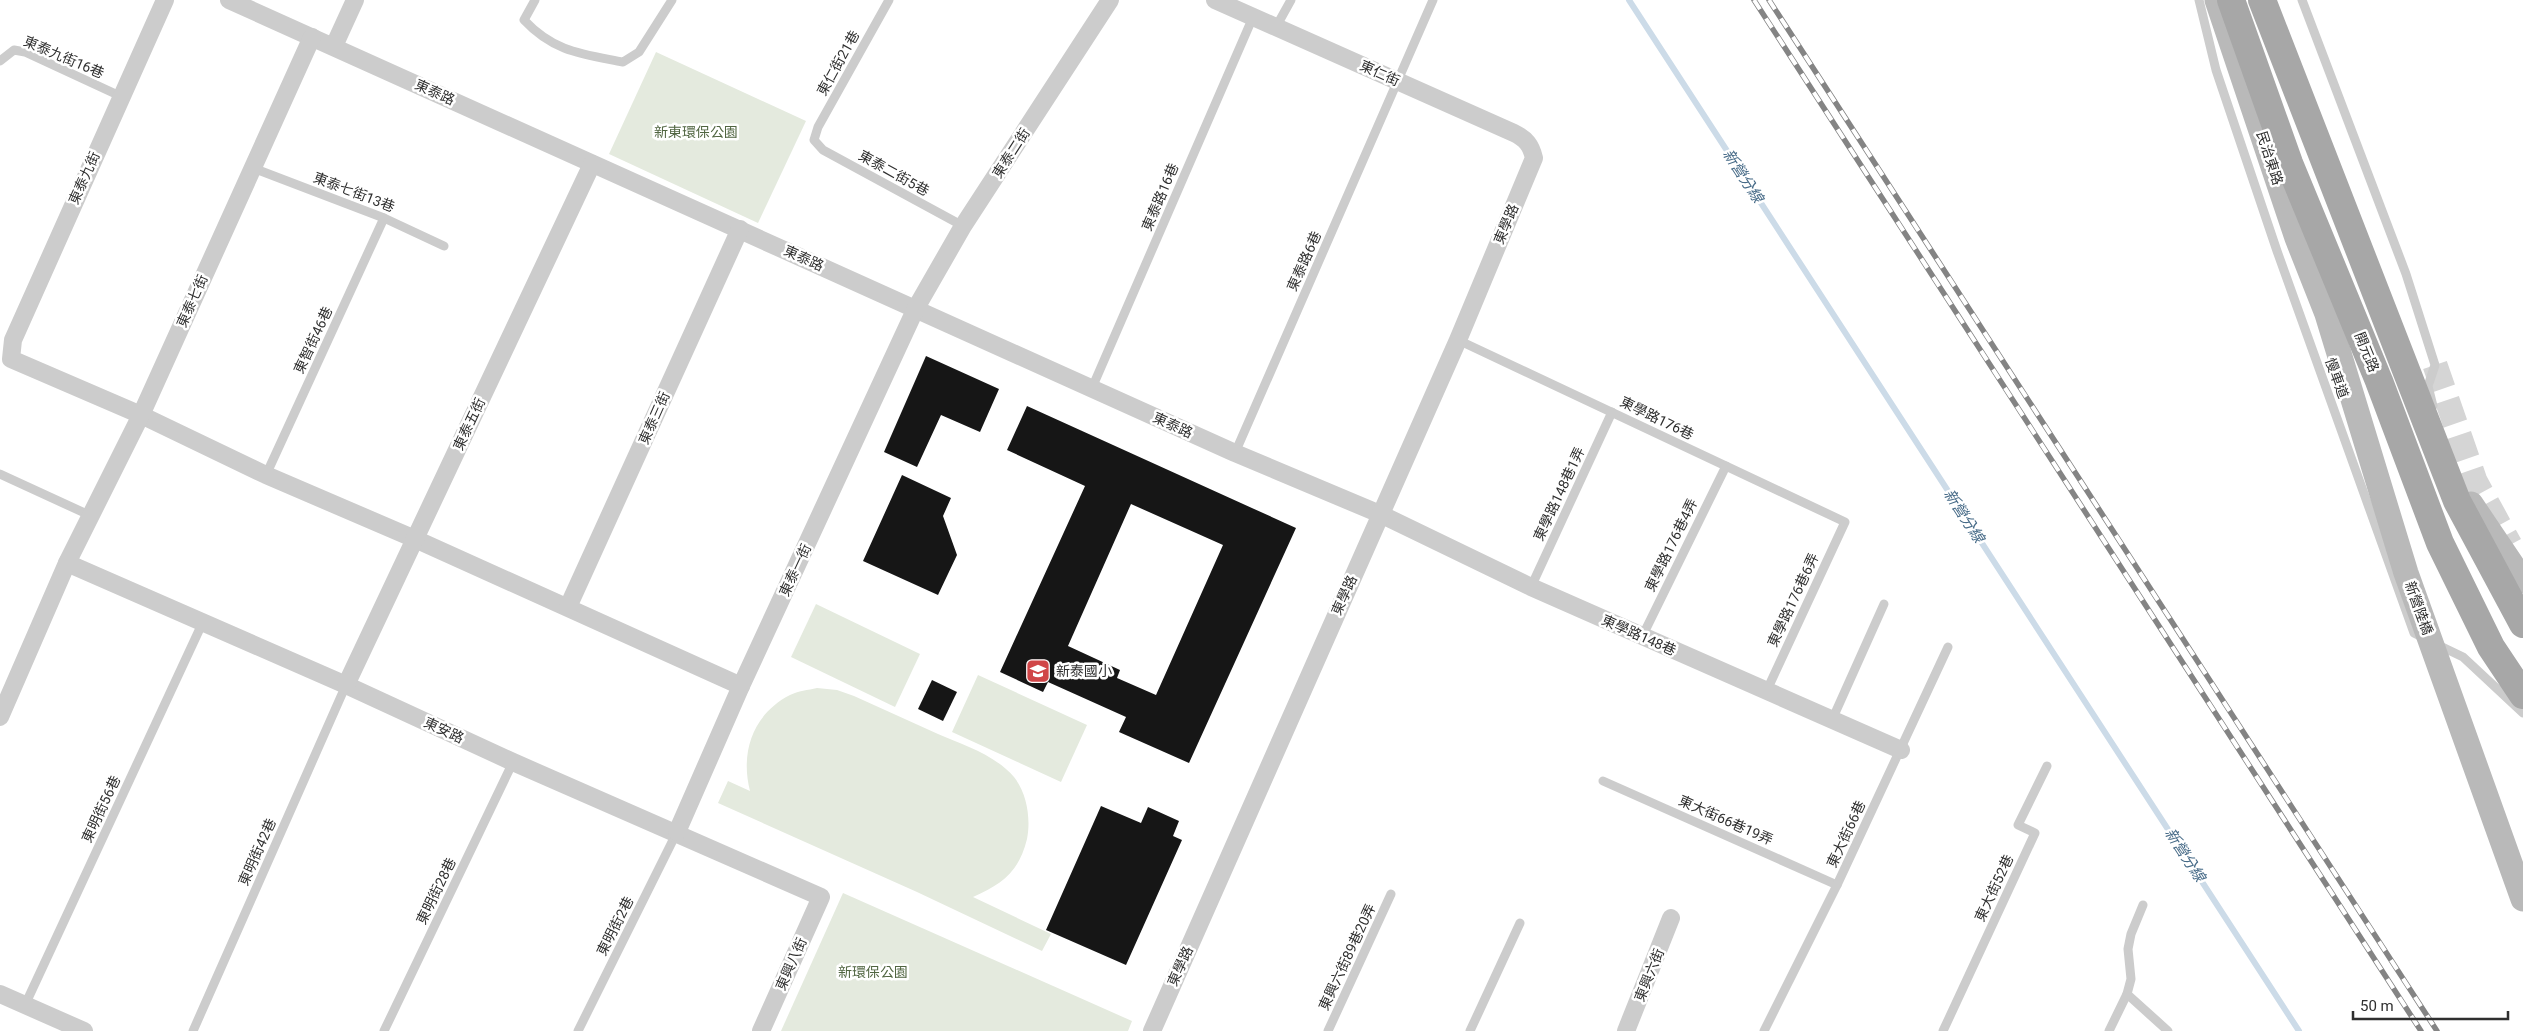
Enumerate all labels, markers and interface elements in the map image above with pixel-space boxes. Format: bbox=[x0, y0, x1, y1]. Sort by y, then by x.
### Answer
street label: 東仁街21巷 bbox=[814, 28, 862, 98]
street label: 東泰九街16巷 bbox=[21, 33, 107, 81]
street label: 東仁街 bbox=[1358, 57, 1402, 89]
street label: 東泰路 bbox=[413, 76, 457, 108]
park label: 新東環保公園 bbox=[654, 124, 738, 140]
street label: 東泰二街 bbox=[989, 125, 1033, 181]
street label: 民治東路 bbox=[2254, 129, 2286, 187]
water label: 新營分線 bbox=[1719, 146, 1768, 208]
street label: 東泰二街5巷 bbox=[856, 147, 932, 199]
street label: 東泰九街 bbox=[65, 149, 103, 207]
street label: 東泰路16巷 bbox=[1139, 161, 1181, 233]
street label: 東泰七街13巷 bbox=[311, 169, 397, 215]
street label: 東學路 bbox=[1490, 202, 1522, 246]
street label: 東泰路6巷 bbox=[1284, 229, 1324, 293]
street label: 東泰路 bbox=[782, 242, 826, 274]
street label: 東泰七街 bbox=[173, 272, 211, 330]
street label: 東智街46巷 bbox=[291, 304, 335, 376]
street label: 開元路 bbox=[2352, 330, 2382, 374]
street label: 慢車道 bbox=[2322, 356, 2352, 400]
street label: 東泰三街 bbox=[635, 389, 673, 447]
street label: 東學路176巷 bbox=[1618, 393, 1696, 443]
street label: 東泰五街 bbox=[450, 395, 488, 453]
street label: 東泰路 bbox=[1151, 409, 1195, 441]
street label: 東學路148巷1弄 bbox=[1530, 445, 1588, 543]
water label: 新營分線 bbox=[1940, 486, 1989, 548]
street label: 東學路176巷4弄 bbox=[1642, 496, 1700, 594]
street label: 東泰一街 bbox=[776, 541, 814, 599]
street label: 東學路176巷6弄 bbox=[1764, 551, 1822, 649]
street label: 東學路 bbox=[1328, 573, 1360, 617]
street label: 新營陸橋 bbox=[2402, 579, 2436, 637]
street label: 東學路148巷 bbox=[1599, 612, 1679, 658]
school or university icon: 新泰國小 bbox=[1025, 658, 1051, 684]
place label: 新泰國小 bbox=[1056, 663, 1112, 679]
street label: 東安路 bbox=[422, 714, 466, 746]
street label: 東明街56巷 bbox=[79, 773, 123, 845]
street label: 東大街66巷19弄 bbox=[1676, 792, 1776, 848]
street label: 東大街66巷 bbox=[1824, 798, 1868, 870]
street label: 東明街42巷 bbox=[235, 816, 279, 888]
water label: 新營分線 bbox=[2161, 825, 2210, 887]
street label: 東大街52巷 bbox=[1972, 852, 2016, 924]
street label: 東明街28巷 bbox=[413, 855, 459, 927]
street label: 東明街2巷 bbox=[593, 894, 637, 958]
street label: 東興六街89巷20弄 bbox=[1315, 901, 1379, 1013]
street label: 東興八街 bbox=[772, 935, 810, 993]
street label: 東學路 bbox=[1164, 944, 1196, 988]
street label: 東興六街 bbox=[1631, 946, 1667, 1004]
park label: 新環保公園 bbox=[838, 964, 908, 980]
scale bar bbox=[2353, 988, 2508, 1020]
text: 50 m bbox=[2360, 997, 2394, 1015]

